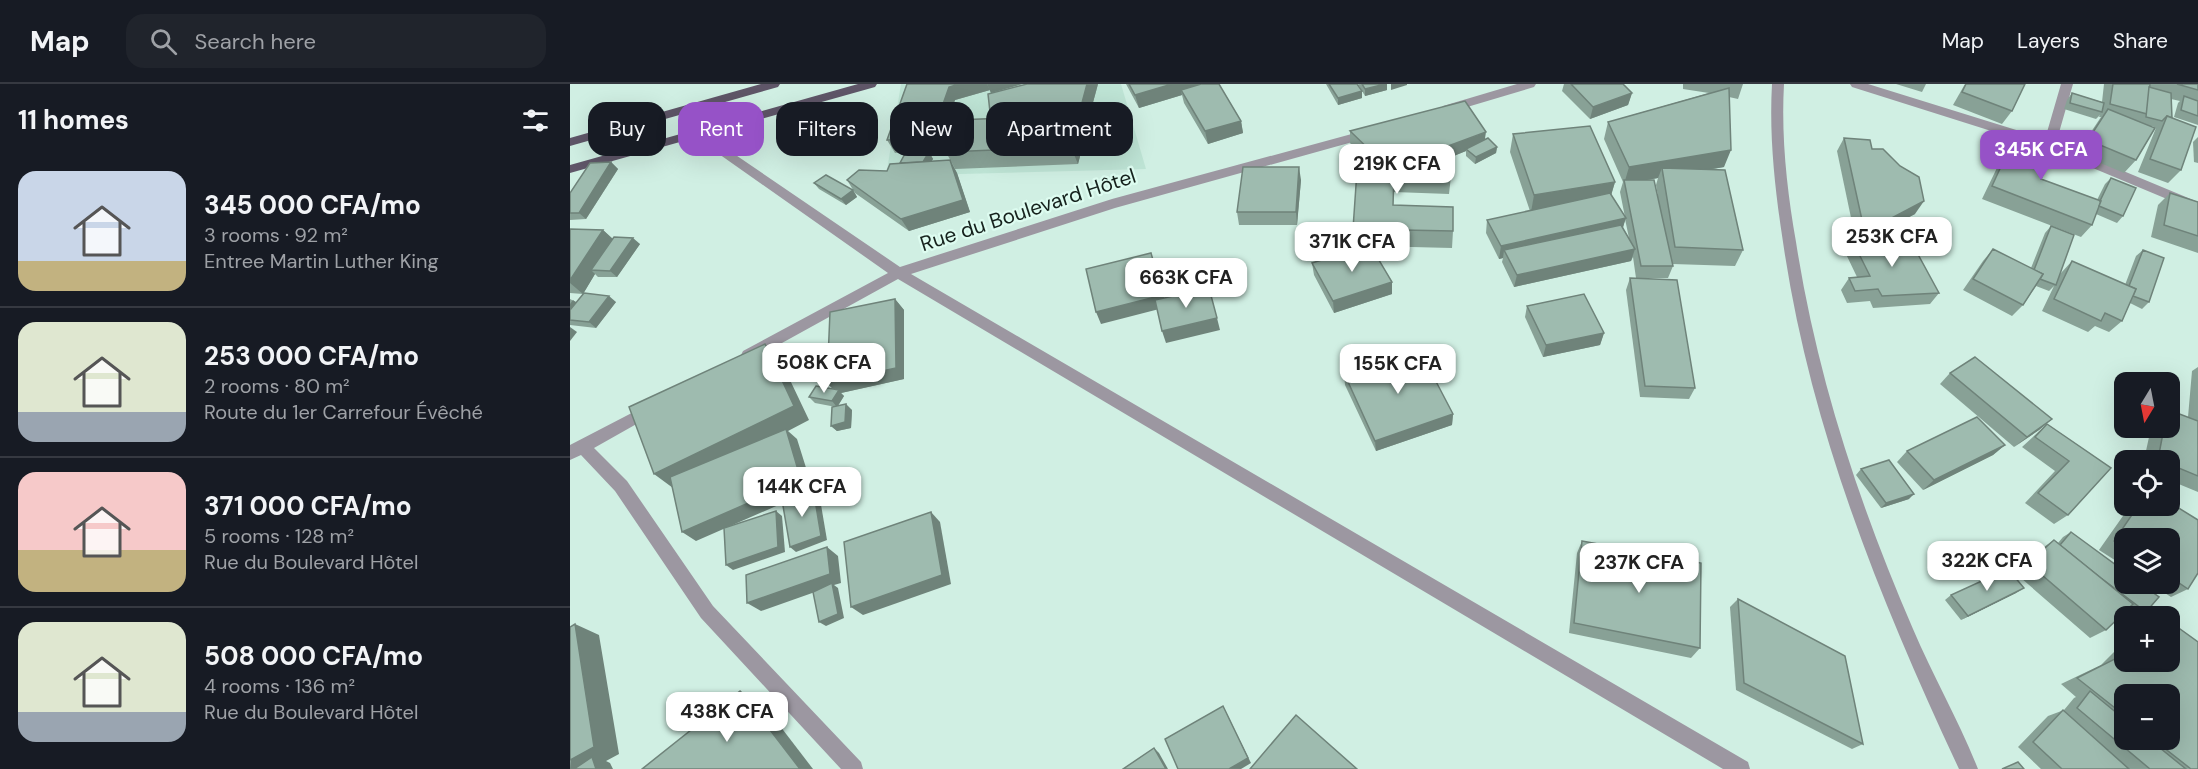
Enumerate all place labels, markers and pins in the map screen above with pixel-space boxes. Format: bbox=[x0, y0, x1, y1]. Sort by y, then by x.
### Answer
pin: 345K CFA bbox=[1979, 130, 2103, 181]
pin: 219K CFA bbox=[1335, 144, 1459, 195]
pin: 253K CFA bbox=[1830, 217, 1954, 268]
pin: 371K CFA bbox=[1290, 222, 1414, 273]
pin: 663K CFA bbox=[1124, 258, 1248, 309]
pin: 508K CFA bbox=[762, 343, 886, 394]
pin: 155K CFA bbox=[1336, 344, 1460, 395]
pin: 144K CFA bbox=[740, 467, 864, 518]
pin: 322K CFA bbox=[1925, 541, 2049, 592]
pin: 237K CFA bbox=[1577, 543, 1701, 594]
pin: 438K CFA bbox=[665, 692, 789, 743]

